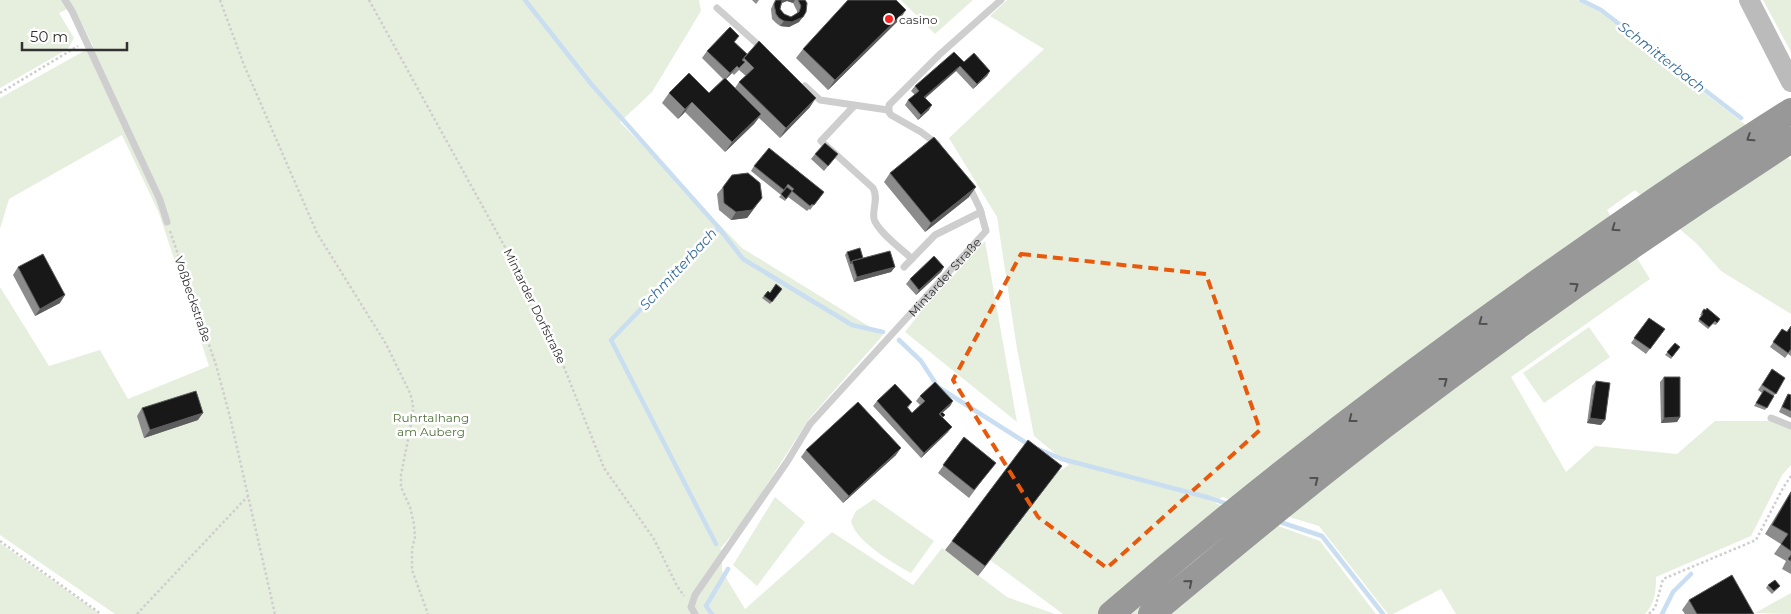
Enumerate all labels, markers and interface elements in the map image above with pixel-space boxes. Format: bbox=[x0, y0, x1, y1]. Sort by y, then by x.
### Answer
place label: casino bbox=[899, 12, 938, 27]
marker: casino bbox=[883, 13, 895, 25]
water label: Schmitterbach bbox=[1615, 17, 1709, 97]
scale bar bbox=[22, 20, 128, 52]
text: 50 m bbox=[30, 27, 68, 46]
one-way arrow bbox=[1746, 132, 1756, 141]
one-way arrow bbox=[1611, 222, 1621, 231]
water label: Schmitterbach bbox=[635, 224, 721, 314]
street label: Mintarder Straße bbox=[904, 234, 984, 319]
street label: Mintarder Dorfstraße bbox=[501, 246, 569, 366]
street label: Voßbeckstraße bbox=[171, 254, 215, 344]
one-way arrow bbox=[1569, 283, 1579, 292]
one-way arrow bbox=[1478, 316, 1488, 325]
one-way arrow bbox=[1438, 378, 1448, 387]
park label: Ruhrtalhang am Auberg bbox=[393, 410, 469, 439]
one-way arrow bbox=[1349, 414, 1358, 422]
one-way arrow bbox=[1309, 478, 1318, 486]
one-way arrow bbox=[1183, 579, 1192, 588]

